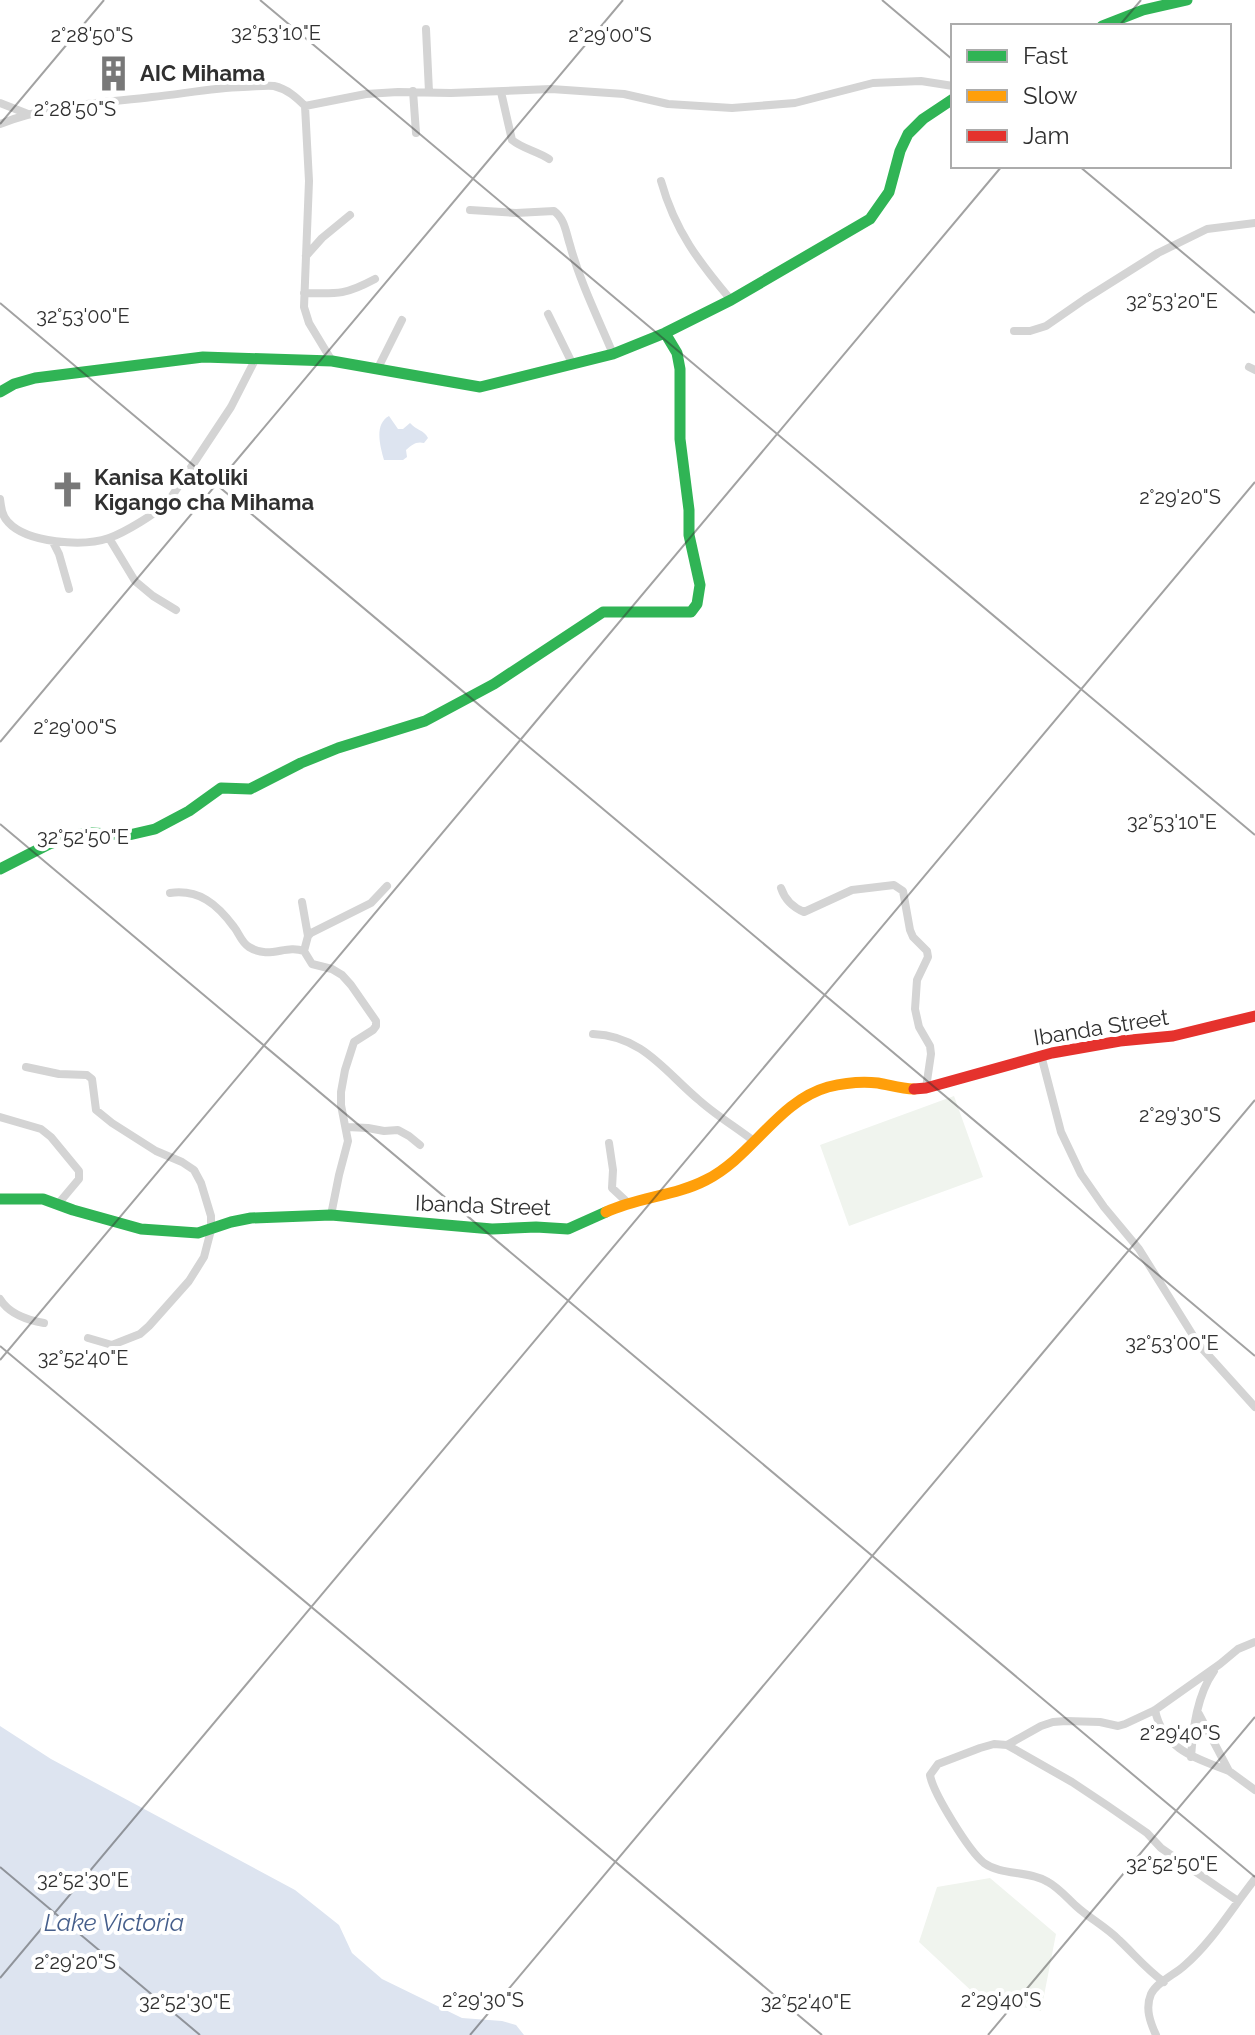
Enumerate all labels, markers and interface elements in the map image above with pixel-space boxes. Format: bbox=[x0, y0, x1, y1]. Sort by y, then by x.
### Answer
text: 32°53'10"E bbox=[231, 21, 321, 45]
text: 2°28'50"S bbox=[51, 23, 133, 47]
text: 2°29'00"S bbox=[568, 23, 652, 47]
legend bbox=[951, 24, 1231, 168]
text: Fast bbox=[1023, 41, 1068, 70]
building icon: AIC Mihama bbox=[95, 54, 133, 92]
place label: AIC Mihama bbox=[140, 60, 265, 86]
text: Slow bbox=[1023, 81, 1078, 110]
text: 2°28'50"S bbox=[34, 97, 116, 121]
text: Jam bbox=[1023, 121, 1069, 150]
text: 32°53'20"E bbox=[1126, 289, 1218, 313]
text: 32°53'00"E bbox=[36, 304, 130, 328]
place label: Kanisa Katoliki Kigango cha Mihama bbox=[94, 464, 314, 515]
church icon: Kanisa Katoliki Kigango cha Mihama bbox=[49, 471, 87, 509]
text: 2°29'20"S bbox=[1139, 485, 1221, 509]
text: 2°29'00"S bbox=[33, 715, 117, 739]
text: 32°53'10"E bbox=[1127, 810, 1217, 834]
text: 32°52'50"E bbox=[37, 825, 129, 849]
street label: Ibanda Street bbox=[1032, 1003, 1171, 1050]
text: 2°29'30"S bbox=[1139, 1103, 1221, 1127]
street label: Ibanda Street bbox=[415, 1190, 552, 1220]
text: 32°53'00"E bbox=[1125, 1331, 1219, 1355]
text: 32°52'40"E bbox=[38, 1346, 128, 1370]
text: 2°29'40"S bbox=[1140, 1721, 1220, 1745]
text: 32°52'50"E bbox=[1126, 1852, 1218, 1876]
text: 32°52'30"E bbox=[37, 1868, 129, 1892]
water label: Lake Victoria bbox=[44, 1908, 184, 1937]
text: 2°29'20"S bbox=[34, 1950, 116, 1974]
text: 2°29'30"S bbox=[442, 1988, 524, 2012]
text: 2°29'40"S bbox=[961, 1988, 1041, 2012]
text: 32°52'30"E bbox=[139, 1990, 231, 2014]
text: 32°52'40"E bbox=[761, 1990, 851, 2014]

